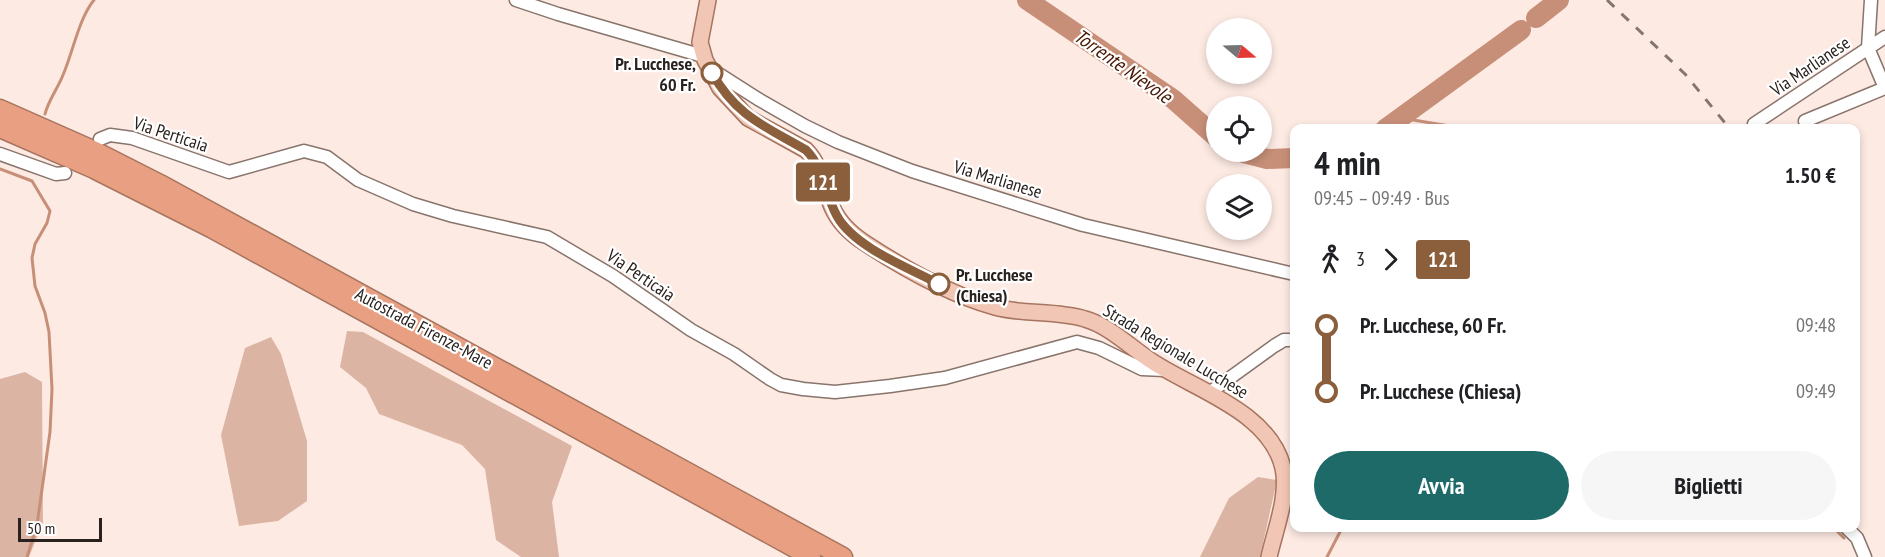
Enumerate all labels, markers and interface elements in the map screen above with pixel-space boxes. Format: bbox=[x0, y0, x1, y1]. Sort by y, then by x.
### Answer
north arrow bbox=[1206, 18, 1272, 84]
map controls bbox=[1206, 18, 1272, 240]
water label: Torrente Nievole bbox=[1069, 23, 1178, 110]
street label: Via Marlianese bbox=[1765, 31, 1854, 102]
place label: Pr. Lucchese, 60 Fr. bbox=[615, 52, 696, 96]
marker: Pr. Lucchese, 60 Fr. bbox=[701, 62, 723, 84]
button: locate bbox=[1206, 96, 1272, 162]
street label: Via Perticaia bbox=[130, 111, 211, 157]
text: 4 min bbox=[1314, 141, 1381, 184]
street label: Via Marlianese bbox=[950, 154, 1045, 203]
text: 1.50 € bbox=[1785, 161, 1836, 189]
line badge: 121 bbox=[788, 162, 858, 201]
text: 121 bbox=[808, 169, 838, 196]
button: layers bbox=[1206, 174, 1272, 240]
text: 09:45 – 09:49 · Bus bbox=[1314, 185, 1449, 211]
street label: Via Perticaia bbox=[602, 243, 679, 306]
icon: walk bbox=[1314, 243, 1347, 276]
icon: forward bbox=[1374, 243, 1407, 276]
text: 3 bbox=[1356, 246, 1365, 272]
text: 121 bbox=[1428, 246, 1458, 273]
place label: Pr. Lucchese (Chiesa) bbox=[956, 263, 1033, 307]
marker: Pr. Lucchese (Chiesa) bbox=[928, 273, 950, 295]
street label: Autostrada Firenze-Mare bbox=[351, 282, 497, 374]
street label: Strada Regionale Lucchese bbox=[1099, 299, 1253, 403]
text: Pr. Lucchese, 60 Fr. bbox=[1360, 311, 1507, 339]
text: 09:48 bbox=[1796, 312, 1836, 338]
text: Pr. Lucchese (Chiesa) bbox=[1360, 377, 1521, 405]
text: 09:49 bbox=[1796, 378, 1836, 404]
button: Avvia bbox=[1314, 451, 1569, 520]
button: Biglietti bbox=[1581, 451, 1836, 520]
scale bar bbox=[18, 515, 102, 542]
text: 50 m bbox=[27, 518, 55, 538]

